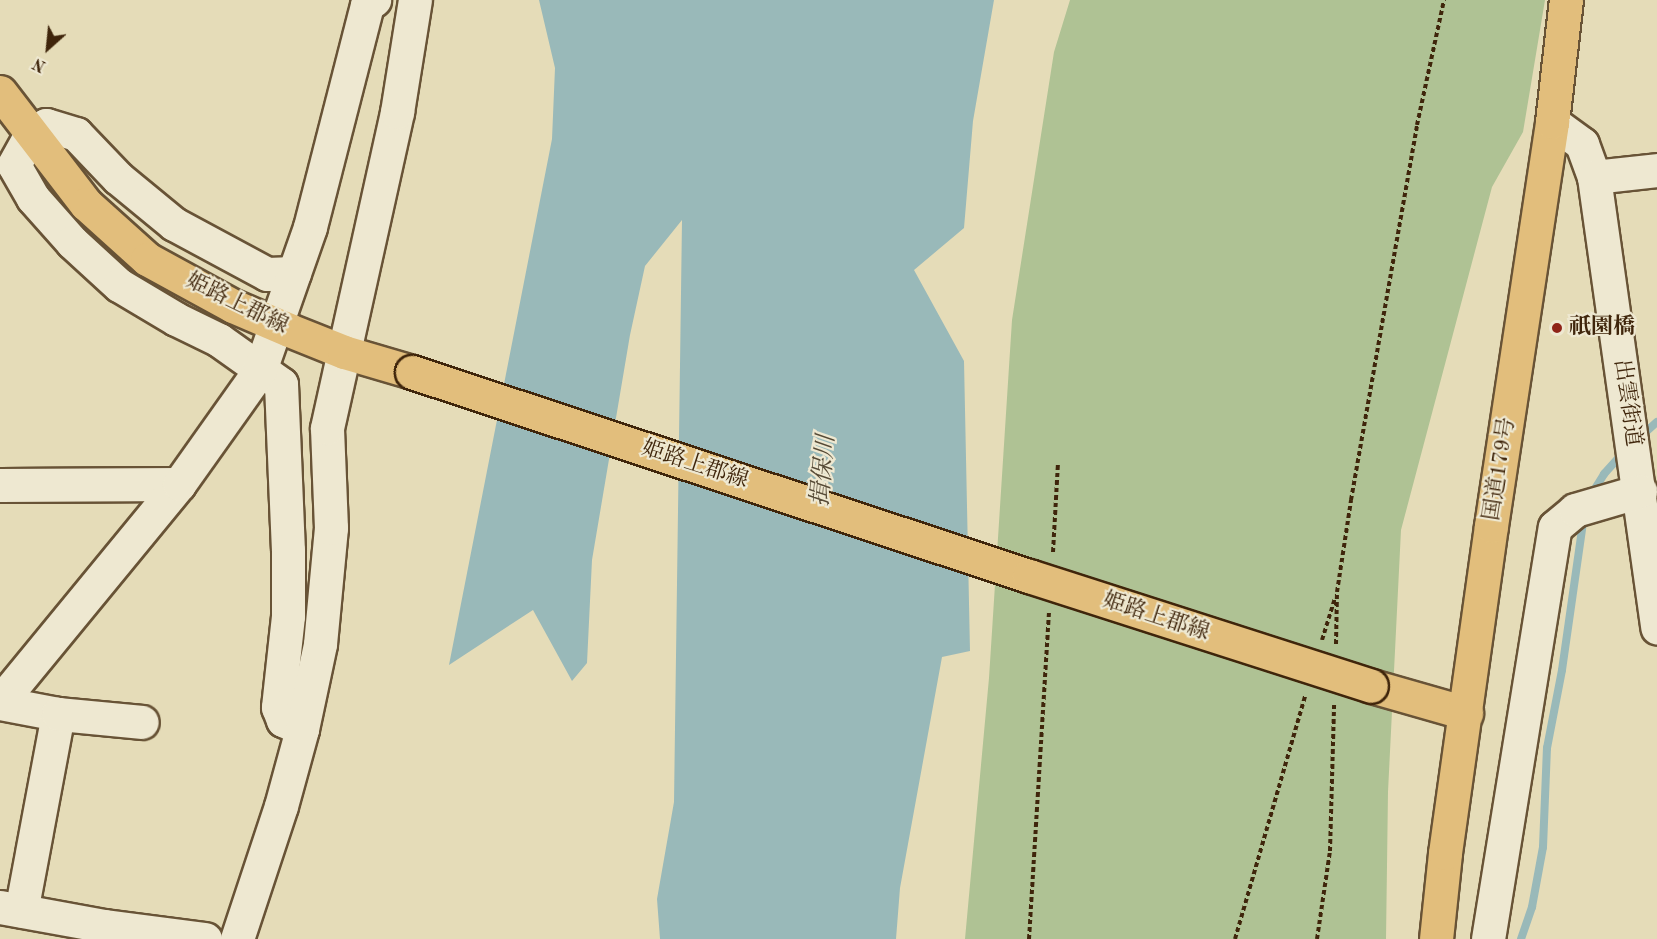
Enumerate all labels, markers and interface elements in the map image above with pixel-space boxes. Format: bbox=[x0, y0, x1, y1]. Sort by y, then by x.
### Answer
north arrow bbox=[18, 18, 78, 78]
text: N bbox=[31, 54, 49, 74]
street label: 姫路上郡線 bbox=[182, 268, 292, 340]
place label: 祇園橋 bbox=[1569, 315, 1635, 341]
marker: 祇園橋 bbox=[1550, 321, 1564, 335]
street label: 出雲街道 bbox=[1608, 358, 1646, 448]
street label: 国道179号 bbox=[1479, 415, 1521, 523]
water label: 揖保川 bbox=[808, 434, 842, 508]
street label: 姫路上郡線 bbox=[639, 435, 751, 495]
street label: 姫路上郡線 bbox=[1100, 587, 1212, 647]

